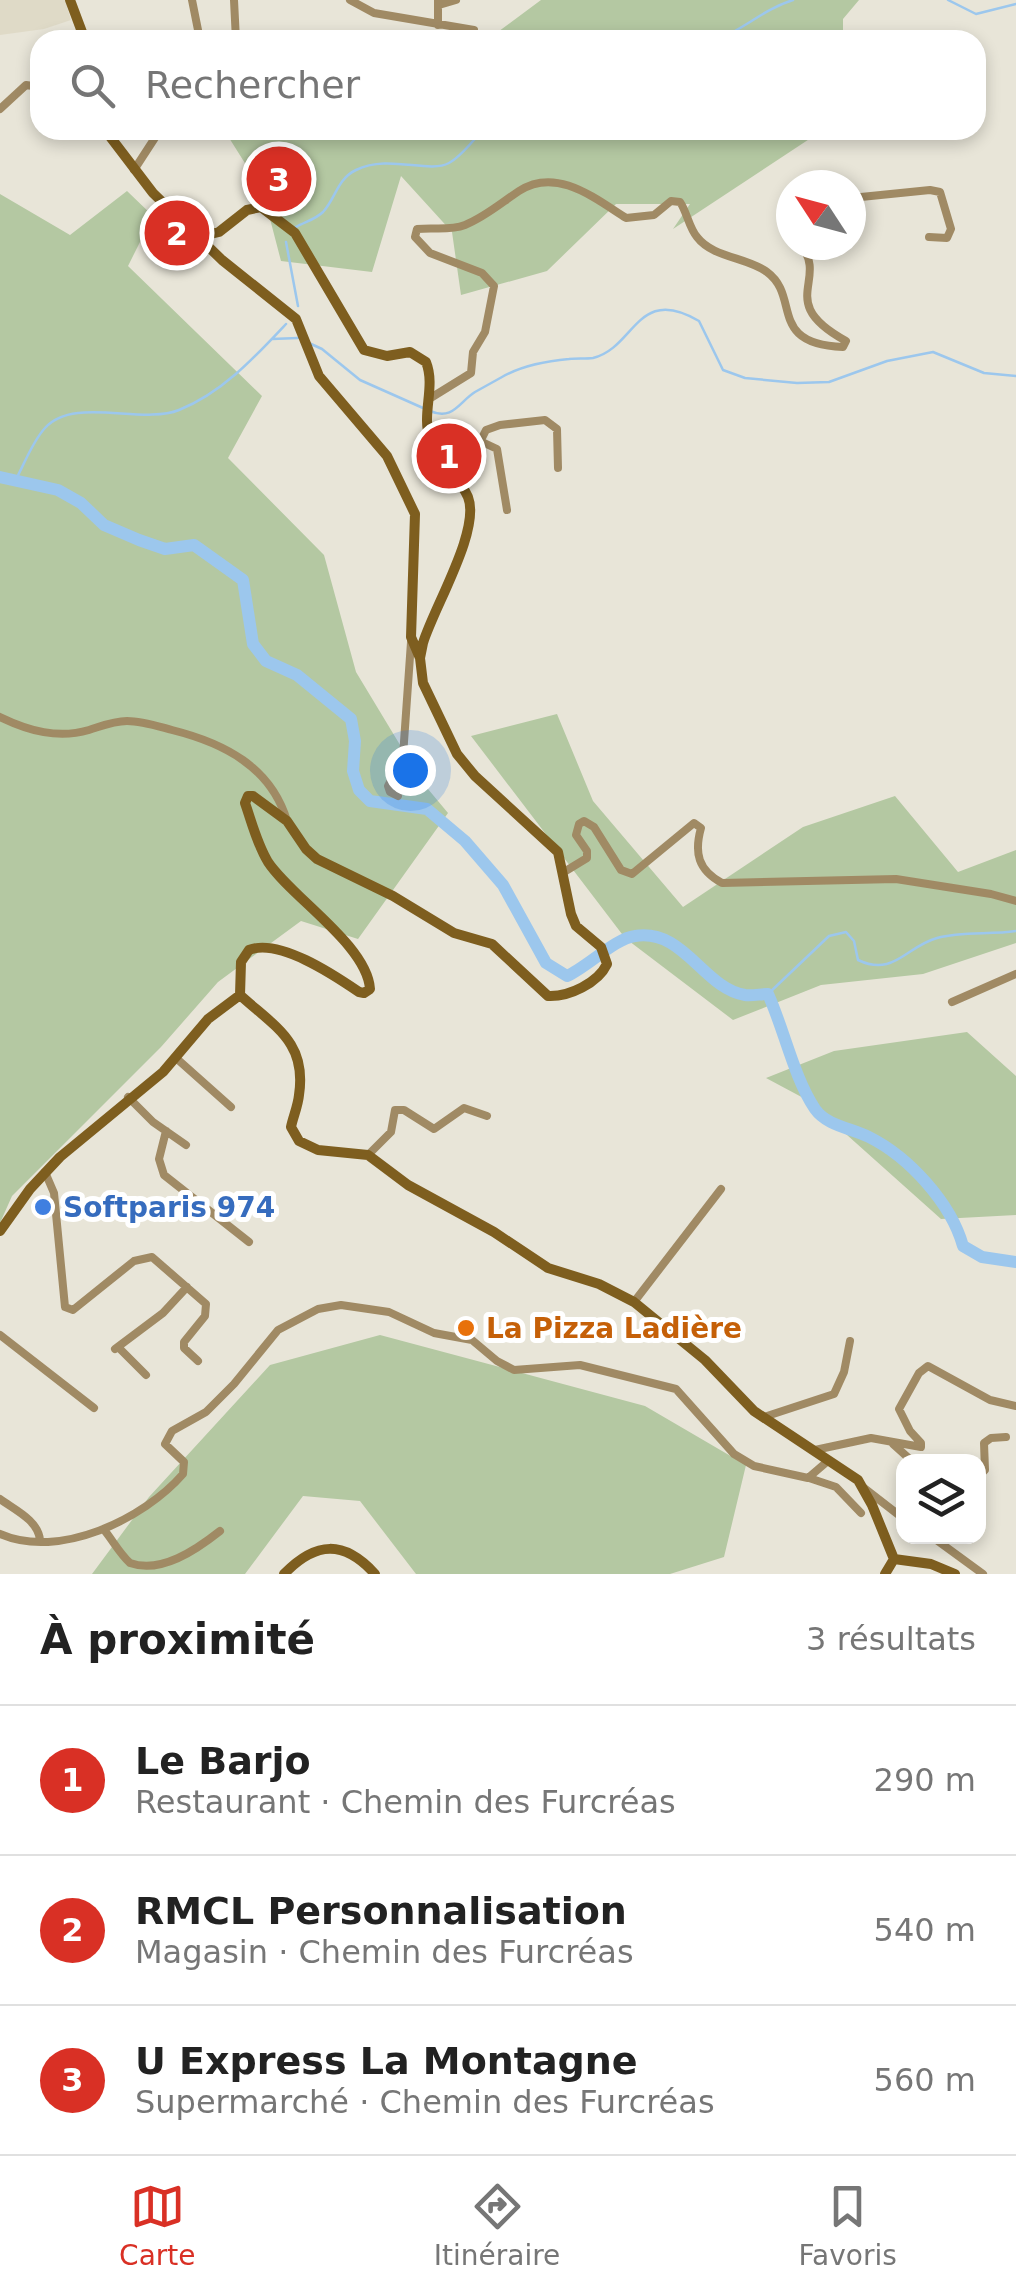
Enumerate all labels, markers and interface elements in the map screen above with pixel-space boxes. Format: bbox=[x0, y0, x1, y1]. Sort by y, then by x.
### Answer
search box bbox=[30, 30, 986, 140]
icon: search bbox=[65, 58, 120, 113]
text: Rechercher bbox=[145, 63, 360, 107]
pin: 3 bbox=[246, 142, 312, 216]
north arrow bbox=[776, 170, 866, 260]
pin: 2 bbox=[144, 196, 210, 270]
pin: 1 bbox=[416, 418, 482, 494]
your location bbox=[385, 745, 436, 796]
place label: Softparis 974 bbox=[63, 1191, 275, 1224]
marker: Softparis 974 bbox=[32, 1196, 54, 1218]
place label: La Pizza Ladière bbox=[486, 1312, 742, 1345]
marker: La Pizza Ladière bbox=[455, 1317, 477, 1339]
map controls bbox=[896, 1454, 986, 1544]
button: layers bbox=[896, 1454, 986, 1544]
text: À proximité bbox=[40, 1615, 315, 1664]
text: 3 résultats bbox=[806, 1620, 976, 1658]
text: Le Barjo bbox=[135, 1739, 311, 1783]
text: 1 bbox=[61, 1761, 84, 1799]
text: 290 m bbox=[874, 1761, 976, 1799]
text: Restaurant · Chemin des Furcréas bbox=[135, 1783, 676, 1821]
text: RMCL Personnalisation bbox=[135, 1889, 627, 1933]
text: 2 bbox=[61, 1911, 84, 1949]
text: 540 m bbox=[874, 1911, 976, 1949]
text: Magasin · Chemin des Furcréas bbox=[135, 1933, 634, 1971]
text: U Express La Montagne bbox=[135, 2039, 638, 2083]
text: 3 bbox=[61, 2061, 84, 2099]
text: 560 m bbox=[874, 2061, 976, 2099]
text: Supermarché · Chemin des Furcréas bbox=[135, 2083, 715, 2121]
tab: Carte bbox=[119, 2179, 196, 2272]
tab: Itinéraire bbox=[434, 2179, 560, 2272]
tab: Favoris bbox=[799, 2179, 897, 2272]

